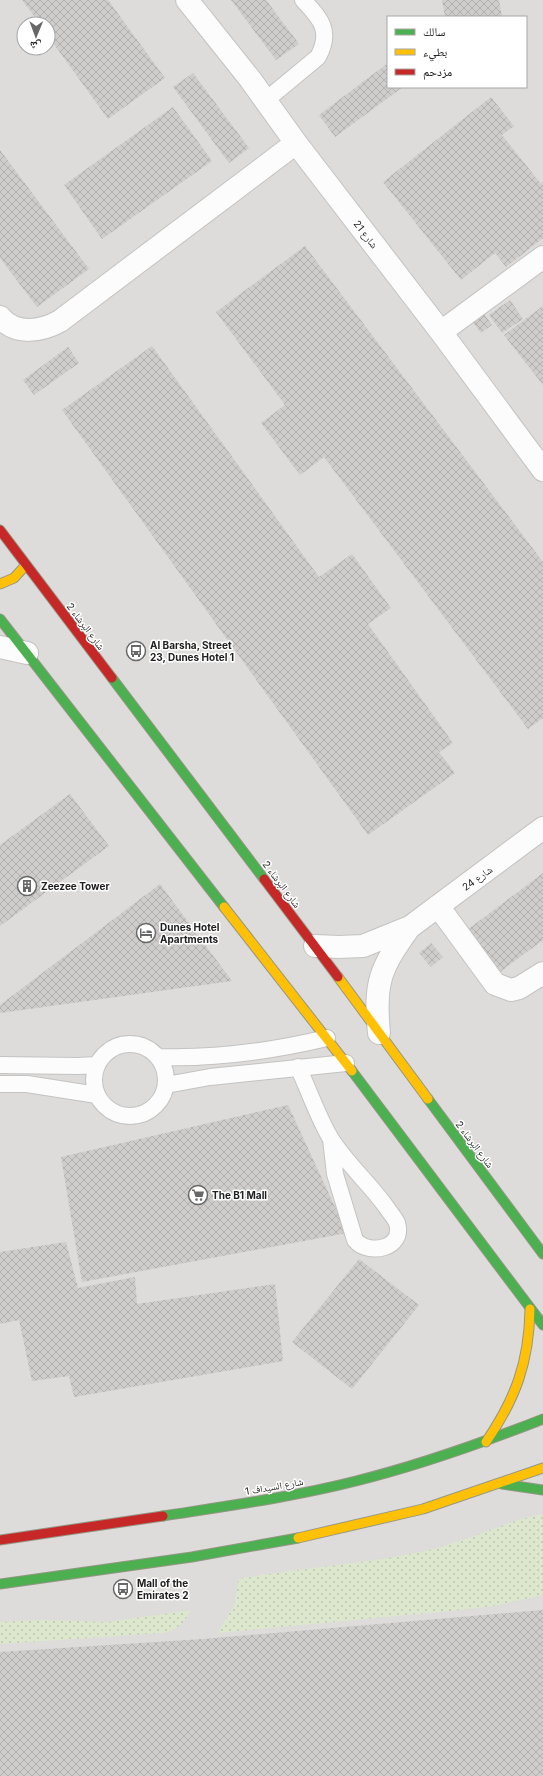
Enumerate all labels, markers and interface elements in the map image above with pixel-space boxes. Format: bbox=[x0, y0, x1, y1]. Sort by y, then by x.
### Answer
north arrow bbox=[16, 16, 56, 56]
legend bbox=[387, 16, 527, 88]
text: سالك bbox=[423, 24, 445, 39]
text: ش bbox=[30, 38, 42, 53]
text: بطيء bbox=[423, 44, 447, 62]
text: مزدحم bbox=[423, 64, 452, 80]
street label: شارع 21 bbox=[351, 218, 381, 251]
street label: شارع البرشاء 2 bbox=[64, 600, 108, 653]
place label: Al Barsha, Street 23, Dunes Hotel 1 bbox=[150, 639, 234, 663]
bus stop icon: Al Barsha, Street 23, Dunes Hotel 1 bbox=[125, 640, 147, 662]
street label: شارع البرشاء 2 bbox=[260, 858, 304, 911]
street label: شارع 24 bbox=[460, 863, 495, 894]
building icon: Zeezee Tower bbox=[16, 875, 38, 897]
place label: Zeezee Tower bbox=[41, 880, 109, 892]
place label: Dunes Hotel Apartments bbox=[160, 921, 220, 945]
hotel icon: Dunes Hotel Apartments bbox=[135, 922, 157, 944]
street label: شارع البرشاء 2 bbox=[453, 1118, 497, 1171]
supermarket icon: The B1 Mall bbox=[187, 1184, 209, 1206]
place label: The B1 Mall bbox=[212, 1189, 267, 1201]
street label: شارع السيداف 1 bbox=[244, 1475, 305, 1498]
place label: Mall of the Emirates 2 bbox=[137, 1577, 188, 1601]
bus stop icon: Mall of the Emirates 2 bbox=[112, 1578, 134, 1600]

